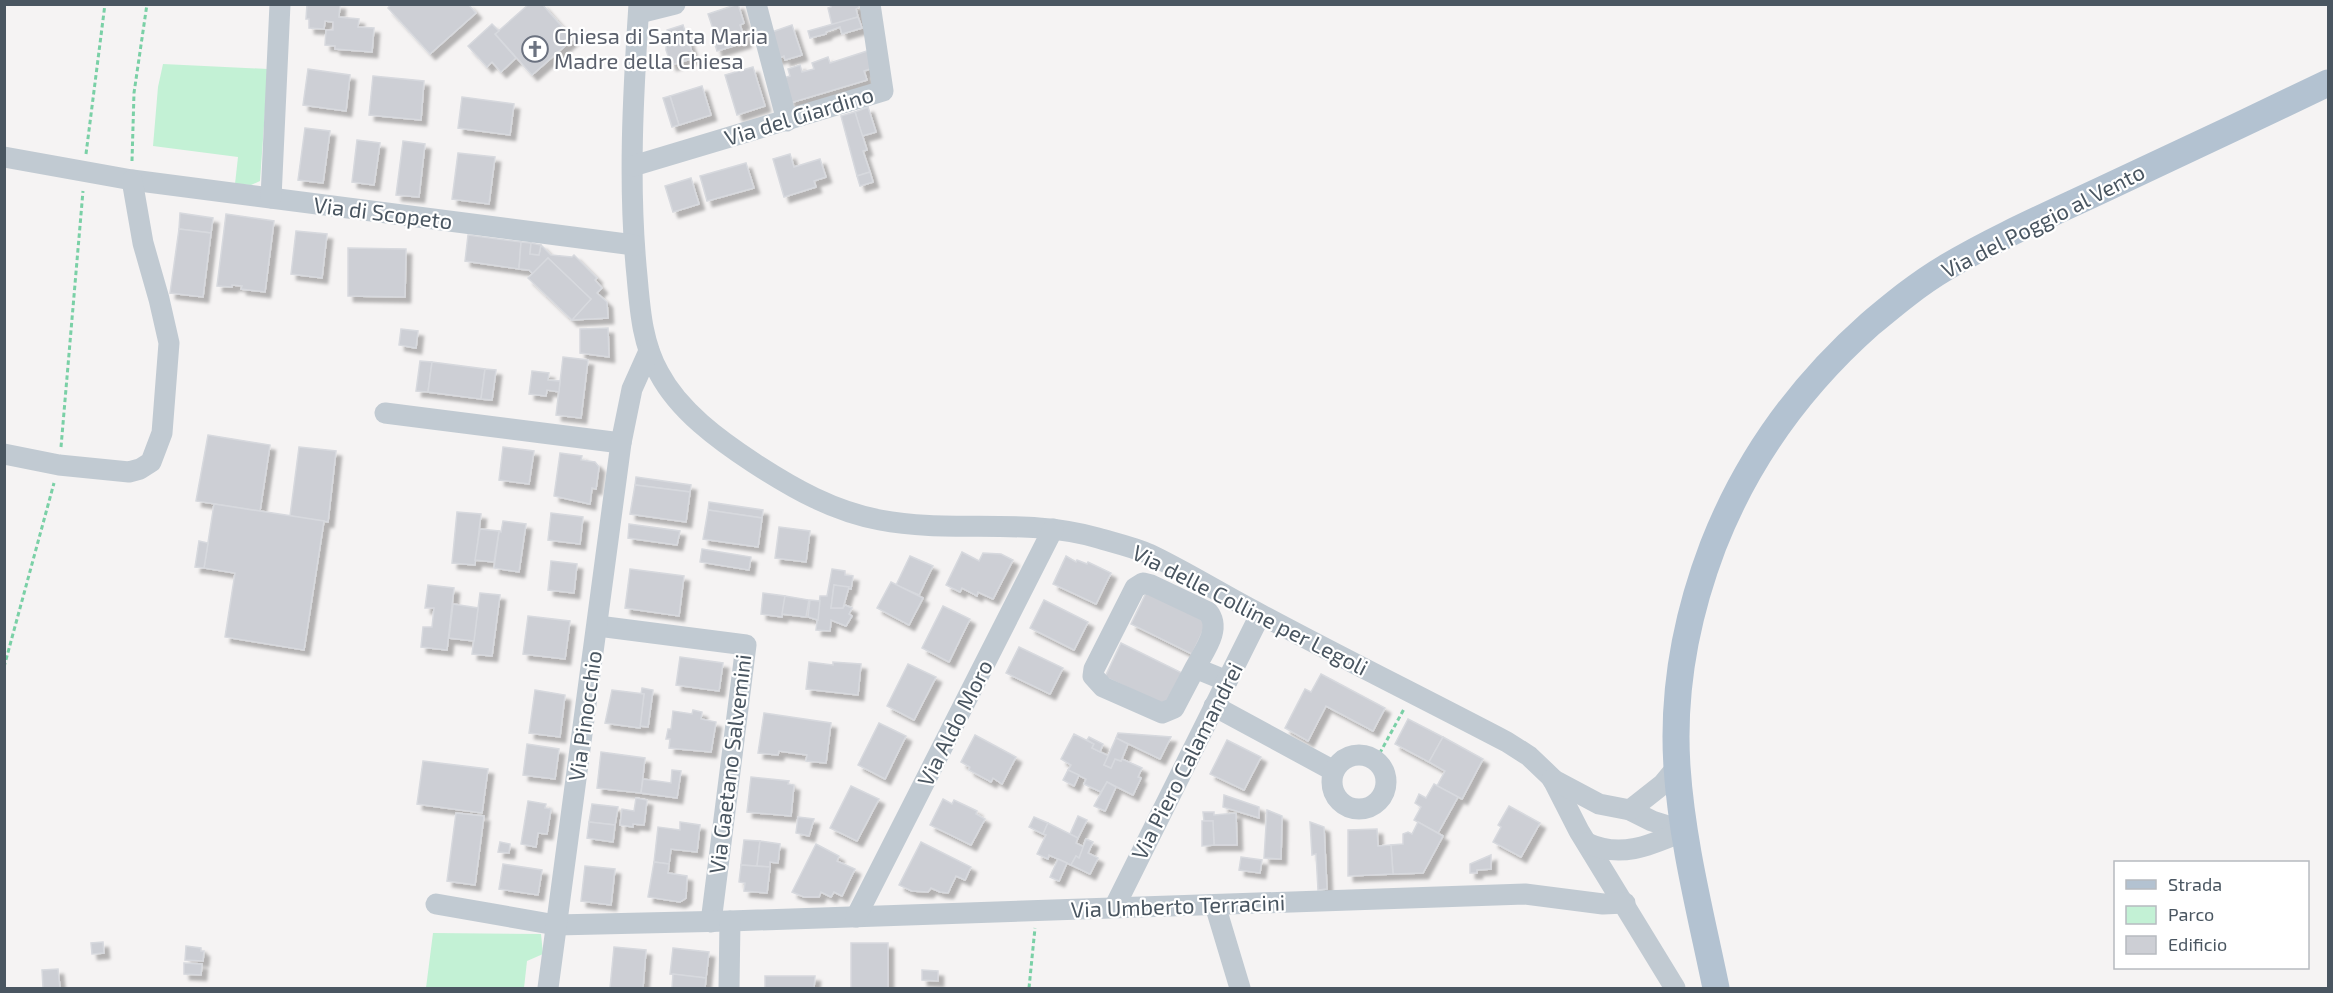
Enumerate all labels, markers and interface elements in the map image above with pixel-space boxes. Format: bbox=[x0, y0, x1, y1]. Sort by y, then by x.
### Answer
place label: Chiesa di Santa Maria Madre della Chiesa bbox=[554, 22, 768, 73]
church icon: Chiesa di Santa Maria Madre della Chiesa bbox=[520, 34, 550, 64]
street label: Via del Giardino bbox=[721, 80, 876, 150]
street label: Via del Poggio al Vento bbox=[1937, 158, 2148, 283]
street label: Via di Scopeto bbox=[312, 191, 454, 233]
street label: Via delle Colline per Legoli bbox=[1128, 538, 1372, 680]
street label: Via Pinocchio bbox=[562, 649, 606, 783]
street label: Via Gaetano Salvemini bbox=[703, 653, 755, 875]
street label: Via Aldo Moro bbox=[911, 655, 997, 790]
street label: Via Piero Calamandrei bbox=[1125, 658, 1247, 863]
legend bbox=[2114, 861, 2309, 969]
text: Strada bbox=[2168, 873, 2222, 895]
street label: Via Umberto Terracini bbox=[1070, 888, 1286, 922]
text: Parco bbox=[2168, 903, 2214, 925]
text: Edificio bbox=[2168, 933, 2227, 955]

